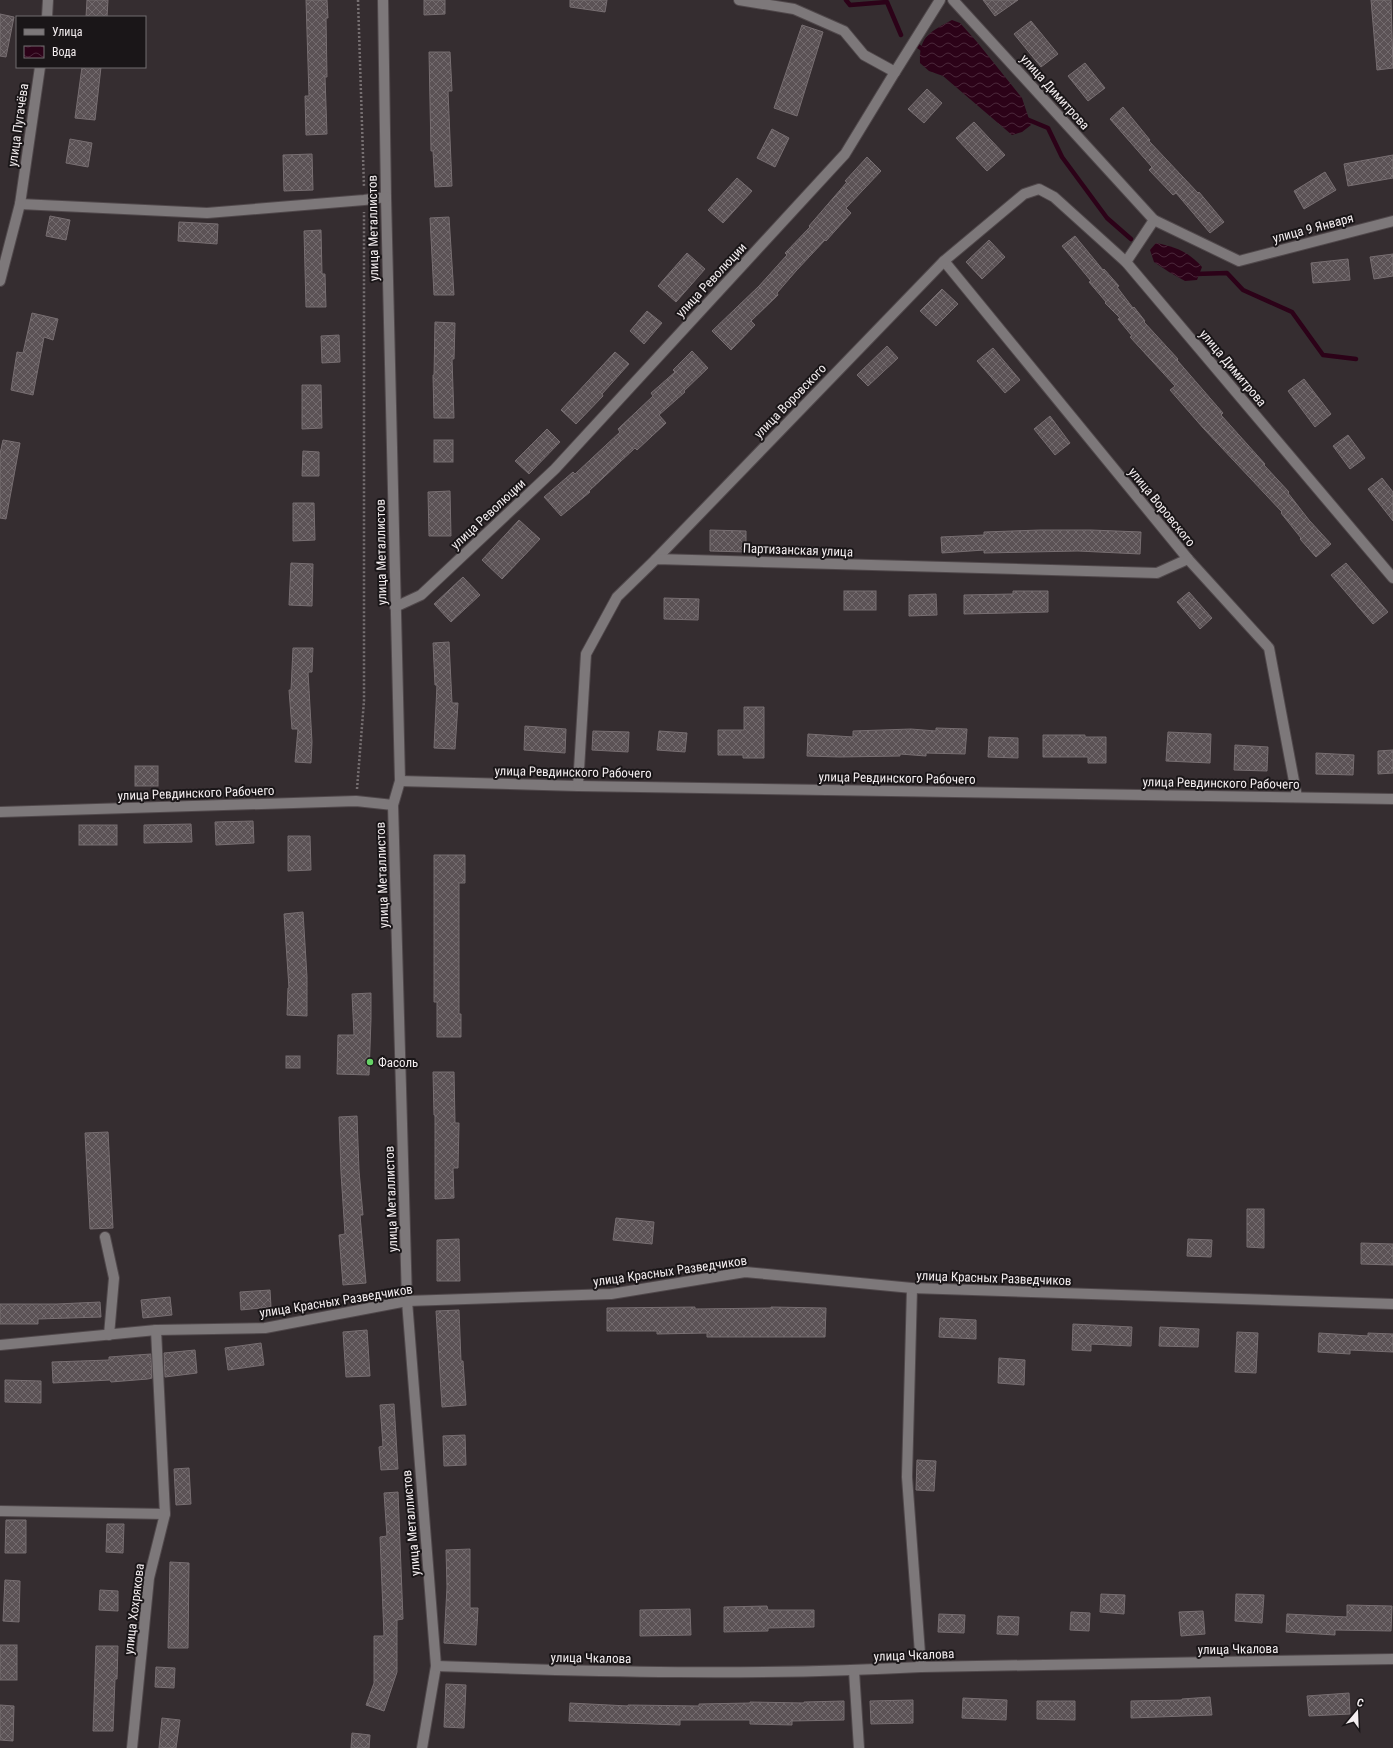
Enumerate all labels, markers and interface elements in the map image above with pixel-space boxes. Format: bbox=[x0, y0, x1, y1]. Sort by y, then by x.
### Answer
legend bbox=[16, 16, 146, 68]
text: Улица bbox=[52, 25, 83, 39]
text: Вода bbox=[52, 45, 77, 59]
street label: улица Димитрова bbox=[1017, 51, 1093, 133]
street label: улица Пугачёва bbox=[5, 82, 31, 168]
street label: улица Металлистов bbox=[365, 175, 381, 281]
street label: улица 9 Января bbox=[1271, 210, 1355, 246]
street label: улица Революции bbox=[673, 240, 749, 320]
street label: улица Димитрова bbox=[1196, 326, 1270, 410]
street label: улица Воровского bbox=[751, 361, 829, 441]
street label: улица Воровского bbox=[1126, 464, 1198, 550]
street label: улица Революции bbox=[448, 476, 528, 552]
street label: улица Металлистов bbox=[373, 499, 389, 605]
street label: Партизанская улица bbox=[743, 541, 853, 559]
street label: улица Ревдинского Рабочего bbox=[494, 763, 652, 781]
street label: улица Ревдинского Рабочего bbox=[818, 769, 976, 787]
street label: улица Ревдинского Рабочего bbox=[1142, 774, 1300, 792]
street label: улица Ревдинского Рабочего bbox=[117, 783, 275, 803]
street label: улица Металлистов bbox=[373, 822, 391, 928]
place label: Фасоль bbox=[378, 1055, 418, 1070]
marker: Фасоль bbox=[365, 1057, 375, 1067]
street label: улица Металлистов bbox=[382, 1146, 400, 1252]
street label: улица Красных Разведчиков bbox=[592, 1253, 748, 1289]
street label: улица Красных Разведчиков bbox=[916, 1268, 1072, 1288]
street label: улица Красных Разведчиков bbox=[258, 1281, 414, 1321]
street label: улица Металлистов bbox=[399, 1469, 423, 1577]
street label: улица Хохрякова bbox=[121, 1563, 147, 1655]
street label: улица Чкалова bbox=[1198, 1641, 1278, 1657]
street label: улица Чкалова bbox=[873, 1646, 955, 1664]
street label: улица Чкалова bbox=[551, 1650, 631, 1666]
north arrow bbox=[1337, 1692, 1377, 1732]
text: С bbox=[1355, 1696, 1365, 1710]

